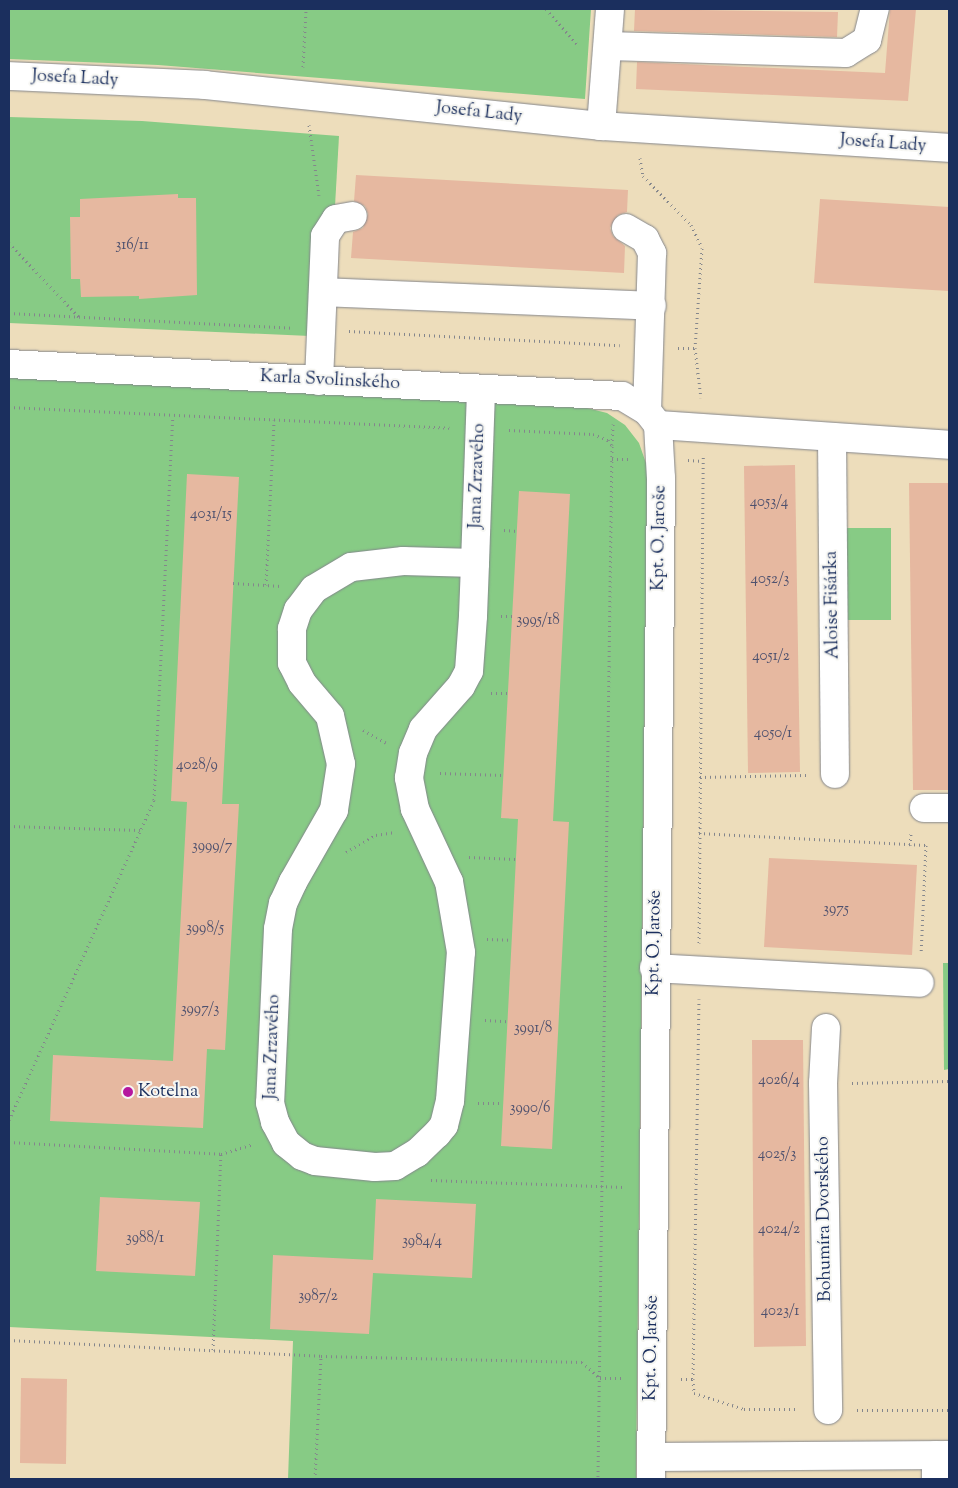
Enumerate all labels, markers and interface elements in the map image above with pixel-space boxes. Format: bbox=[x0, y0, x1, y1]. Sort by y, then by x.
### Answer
street label: Josefa Lady bbox=[31, 66, 119, 92]
street label: Josefa Lady bbox=[435, 98, 523, 128]
street label: Josefa Lady bbox=[839, 130, 927, 158]
house number: 316/11 bbox=[115, 237, 149, 255]
street label: Karla Svolinského bbox=[259, 367, 401, 395]
street label: Jana Zrzavého bbox=[465, 423, 491, 529]
street label: Kpt. O. Jaroše bbox=[648, 485, 672, 591]
house number: 4053/4 bbox=[750, 494, 788, 512]
house number: 4031/15 bbox=[190, 506, 232, 524]
street label: Aloise Fišárka bbox=[821, 551, 845, 659]
house number: 4052/3 bbox=[751, 571, 789, 589]
house number: 3995/18 bbox=[516, 612, 560, 630]
house number: 4051/2 bbox=[752, 648, 790, 666]
house number: 4050/1 bbox=[754, 725, 792, 743]
house number: 4028/9 bbox=[176, 757, 218, 775]
house number: 3999/7 bbox=[192, 838, 232, 856]
street label: Kpt. O. Jaroše bbox=[643, 890, 667, 996]
house number: 3975 bbox=[823, 901, 849, 919]
house number: 3998/5 bbox=[186, 920, 224, 938]
street label: Jana Zrzavého bbox=[260, 994, 286, 1100]
house number: 3997/3 bbox=[181, 1001, 219, 1019]
house number: 3991/8 bbox=[514, 1020, 552, 1038]
house number: 4026/4 bbox=[758, 1072, 800, 1090]
place label: Kotelna bbox=[138, 1081, 198, 1103]
marker: Kotelna bbox=[122, 1086, 134, 1098]
house number: 3990/6 bbox=[510, 1100, 550, 1118]
street label: Bohumíra Dvorského bbox=[813, 1136, 837, 1302]
house number: 4025/3 bbox=[758, 1146, 796, 1164]
house number: 4024/2 bbox=[758, 1221, 800, 1239]
house number: 3988/1 bbox=[126, 1230, 164, 1248]
house number: 3984/4 bbox=[402, 1233, 442, 1251]
house number: 3987/2 bbox=[298, 1288, 338, 1306]
street label: Kpt. O. Jaroše bbox=[640, 1295, 664, 1401]
house number: 4023/1 bbox=[761, 1303, 799, 1321]

